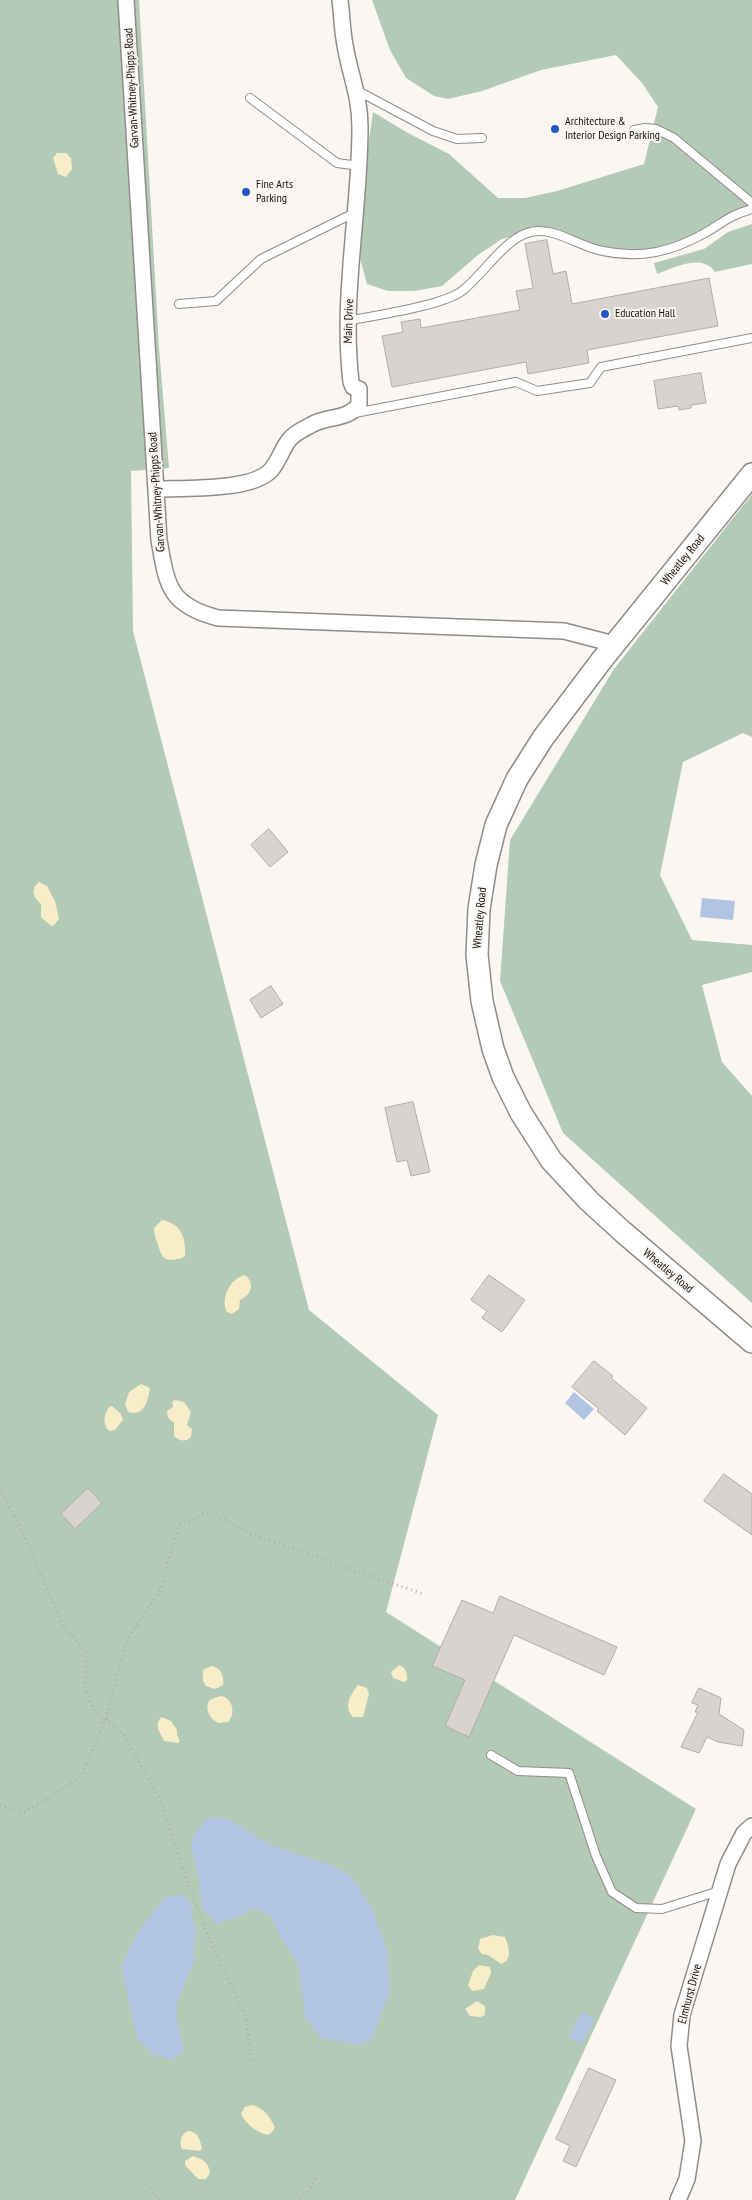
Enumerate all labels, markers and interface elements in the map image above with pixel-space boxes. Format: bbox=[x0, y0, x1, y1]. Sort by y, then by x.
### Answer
street label: Garvan-Whitney-Phipps Road bbox=[122, 28, 142, 148]
place label: Architecture & Interior Design Parking bbox=[565, 115, 660, 143]
marker: Architecture & Interior Design Parking bbox=[549, 123, 561, 135]
place label: Fine Arts Parking bbox=[256, 178, 293, 206]
marker: Fine Arts Parking bbox=[240, 186, 252, 198]
street label: Main Drive bbox=[341, 298, 357, 344]
place label: Education Hall bbox=[615, 307, 675, 321]
marker: Education Hall bbox=[599, 308, 611, 320]
street label: Garvan-Whitney-Phipps Road bbox=[146, 432, 168, 552]
street label: Wheatley Road bbox=[658, 532, 708, 588]
street label: Wheatley Road bbox=[470, 887, 490, 949]
street label: Wheatley Road bbox=[640, 1246, 696, 1296]
street label: Elmhurst Drive bbox=[675, 1963, 705, 2025]

